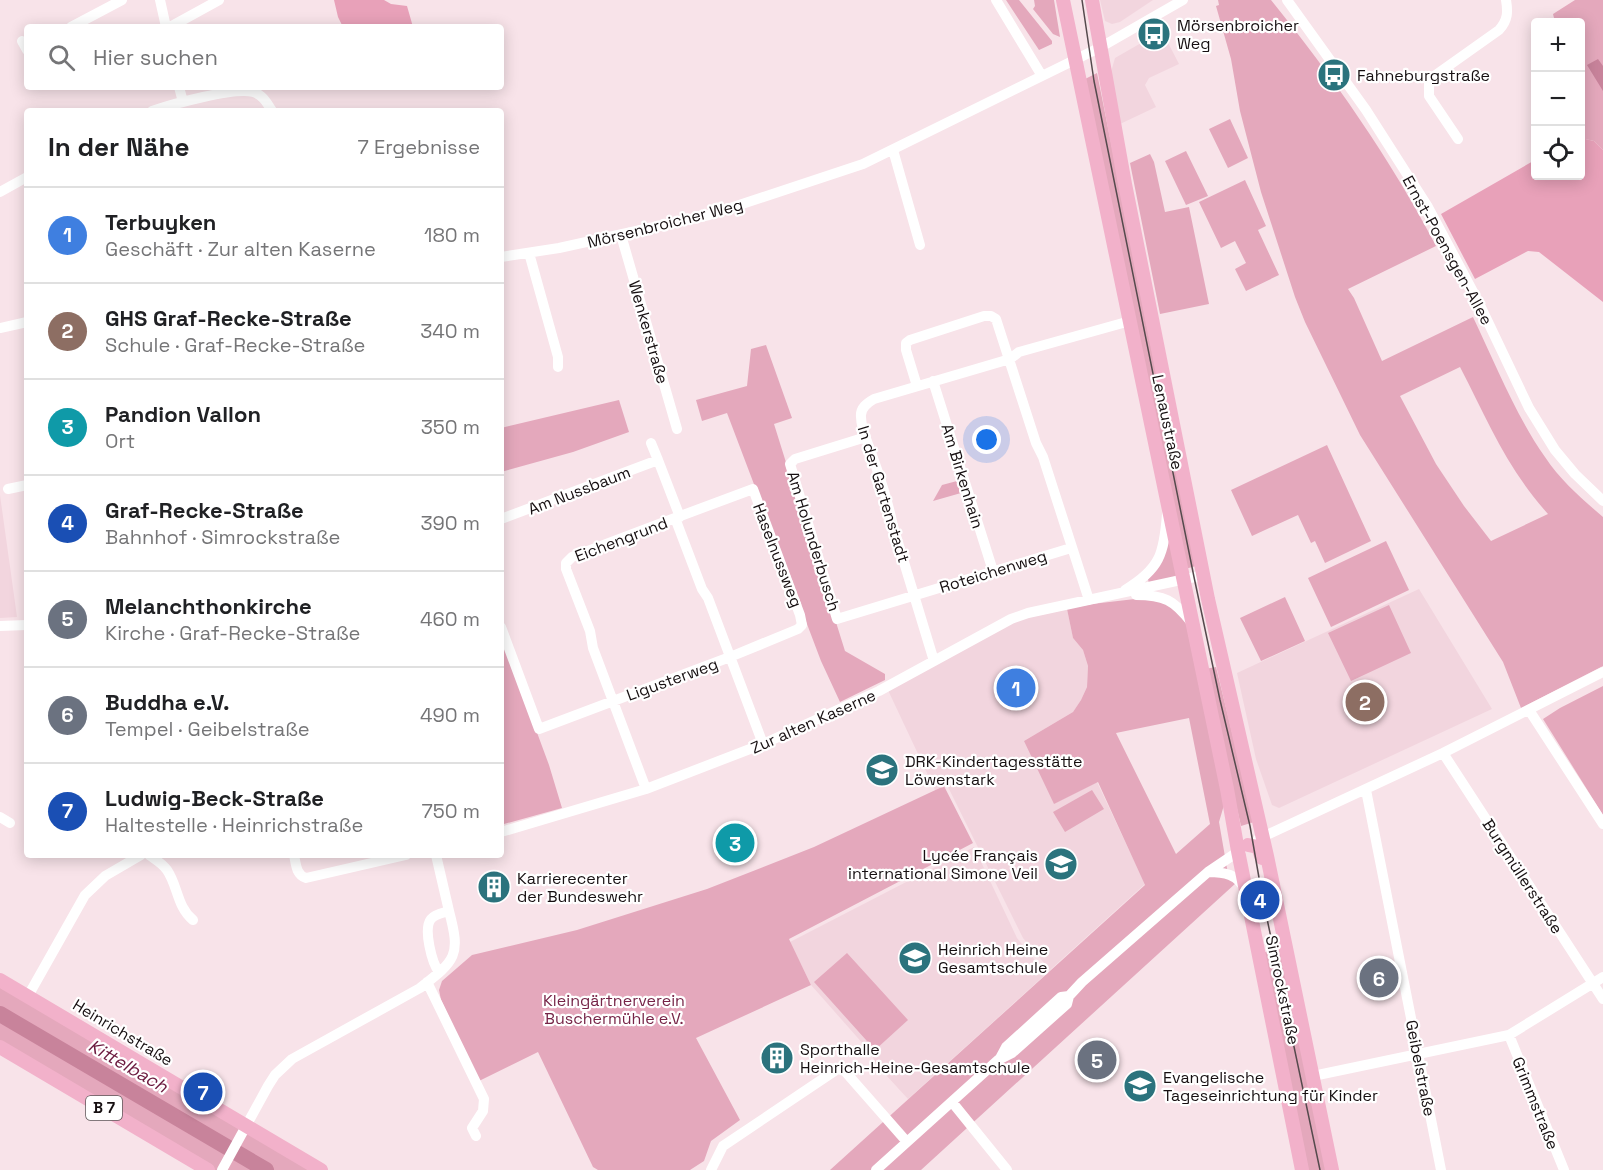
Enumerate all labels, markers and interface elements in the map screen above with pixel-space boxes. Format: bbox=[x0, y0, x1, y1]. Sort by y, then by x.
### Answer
place label: Mörsenbroicher Weg bbox=[1177, 15, 1299, 54]
bus stop icon: Mörsenbroicher Weg bbox=[1136, 16, 1172, 52]
map controls bbox=[1531, 18, 1585, 180]
button: + bbox=[1531, 18, 1585, 72]
search box bbox=[24, 24, 504, 90]
icon: search bbox=[45, 41, 78, 74]
text: Hier suchen bbox=[93, 43, 218, 71]
bus stop icon: Fahneburgstraße bbox=[1316, 57, 1352, 93]
place label: Fahneburgstraße bbox=[1357, 65, 1490, 86]
button: − bbox=[1531, 72, 1585, 126]
button: locate bbox=[1531, 126, 1585, 180]
text: In der Nähe bbox=[48, 130, 189, 164]
text: 7 Ergebnisse bbox=[358, 134, 480, 160]
street label: Ernst-Poensgen-Allee bbox=[1398, 172, 1497, 329]
street label: Mörsenbroicher Weg bbox=[585, 194, 745, 253]
text: Terbuyken bbox=[105, 208, 216, 236]
text: 1 bbox=[63, 222, 72, 248]
text: 180 m bbox=[424, 222, 480, 248]
text: Geschäft · Zur alten Kaserne bbox=[105, 236, 376, 262]
street label: Wenkerstraße bbox=[624, 278, 673, 386]
text: GHS Graf-Recke-Straße bbox=[105, 304, 352, 332]
text: 2 bbox=[62, 318, 73, 344]
text: 340 m bbox=[420, 318, 480, 344]
text: Schule · Graf-Recke-Straße bbox=[105, 332, 365, 358]
street label: Lenaustraße bbox=[1147, 373, 1188, 472]
text: Pandion Vallon bbox=[105, 400, 261, 428]
text: 3 bbox=[61, 414, 74, 440]
text: 350 m bbox=[421, 414, 480, 440]
street label: Am Birkenhain bbox=[937, 421, 988, 531]
street label: In der Gartenstadt bbox=[853, 423, 914, 565]
your location bbox=[972, 425, 1001, 454]
text: Ort bbox=[105, 428, 135, 454]
street label: Am Nussbaum bbox=[525, 461, 633, 520]
street label: Am Holunderbusch bbox=[782, 468, 845, 614]
text: Graf-Recke-Straße bbox=[105, 496, 304, 524]
street label: Haselnussweg bbox=[748, 500, 807, 610]
text: 4 bbox=[61, 510, 74, 536]
text: 390 m bbox=[421, 510, 480, 536]
street label: Eichengrund bbox=[572, 512, 671, 567]
text: Bahnhof · Simrockstraße bbox=[105, 524, 340, 550]
street label: Roteichenweg bbox=[937, 545, 1049, 598]
text: Melanchthonkirche bbox=[105, 592, 312, 620]
text: 5 bbox=[62, 606, 74, 632]
text: 460 m bbox=[420, 606, 480, 632]
text: Kirche · Graf-Recke-Straße bbox=[105, 620, 360, 646]
street label: Ligusterweg bbox=[623, 653, 721, 706]
pin: 1 bbox=[996, 666, 1036, 710]
pin: 2 bbox=[1346, 680, 1384, 724]
street label: Zur alten Kaserne bbox=[747, 684, 879, 758]
text: Buddha e.V. bbox=[105, 688, 229, 716]
text: 6 bbox=[61, 702, 74, 728]
text: 490 m bbox=[420, 702, 480, 728]
text: Tempel · Geibelstraße bbox=[105, 716, 310, 742]
place label: DRK-Kindertagesstätte Löwenstark bbox=[905, 751, 1083, 790]
school or university icon: DRK-Kindertagesstätte Löwenstark bbox=[864, 752, 900, 788]
text: Ludwig-Beck-Straße bbox=[105, 784, 324, 812]
text: 7 bbox=[62, 798, 73, 824]
text: 750 m bbox=[422, 798, 480, 824]
text: Haltestelle · Heinrichstraße bbox=[105, 812, 363, 838]
street label: Burgmüllerstraße bbox=[1478, 815, 1568, 938]
pin: 3 bbox=[716, 820, 754, 866]
place label: Lycée Français international Simone Veil bbox=[848, 845, 1038, 884]
school or university icon: Lycée Français international Simone Veil bbox=[1043, 846, 1079, 882]
place label: Karrierecenter der Bundeswehr bbox=[517, 868, 643, 907]
building icon: Karrierecenter der Bundeswehr bbox=[476, 869, 512, 905]
pin: 4 bbox=[1240, 878, 1280, 922]
street label: Simrockstraße bbox=[1261, 934, 1304, 1047]
place label: Heinrich Heine Gesamtschule bbox=[938, 939, 1048, 978]
school or university icon: Heinrich Heine Gesamtschule bbox=[897, 940, 933, 976]
pin: 6 bbox=[1360, 956, 1398, 1000]
park label: Kleingärtnerverein Buschermühle e.V. bbox=[543, 990, 685, 1029]
street label: Heinrichstraße bbox=[69, 994, 177, 1071]
street label: Geibelstraße bbox=[1401, 1018, 1440, 1118]
water label: Kittelbach bbox=[84, 1034, 173, 1098]
pin: 5 bbox=[1078, 1038, 1116, 1082]
place label: Sporthalle Heinrich-Heine-Gesamtschule bbox=[800, 1039, 1030, 1078]
building icon: Sporthalle Heinrich-Heine-Gesamtschule bbox=[759, 1040, 795, 1076]
street label: Grimmstraße bbox=[1507, 1054, 1564, 1153]
place label: Evangelische Tageseinrichtung für Kinder bbox=[1163, 1067, 1378, 1106]
school or university icon: Evangelische Tageseinrichtung für Kinder bbox=[1122, 1068, 1158, 1104]
pin: 7 bbox=[184, 1070, 222, 1114]
road number: B 7 bbox=[86, 1096, 122, 1120]

